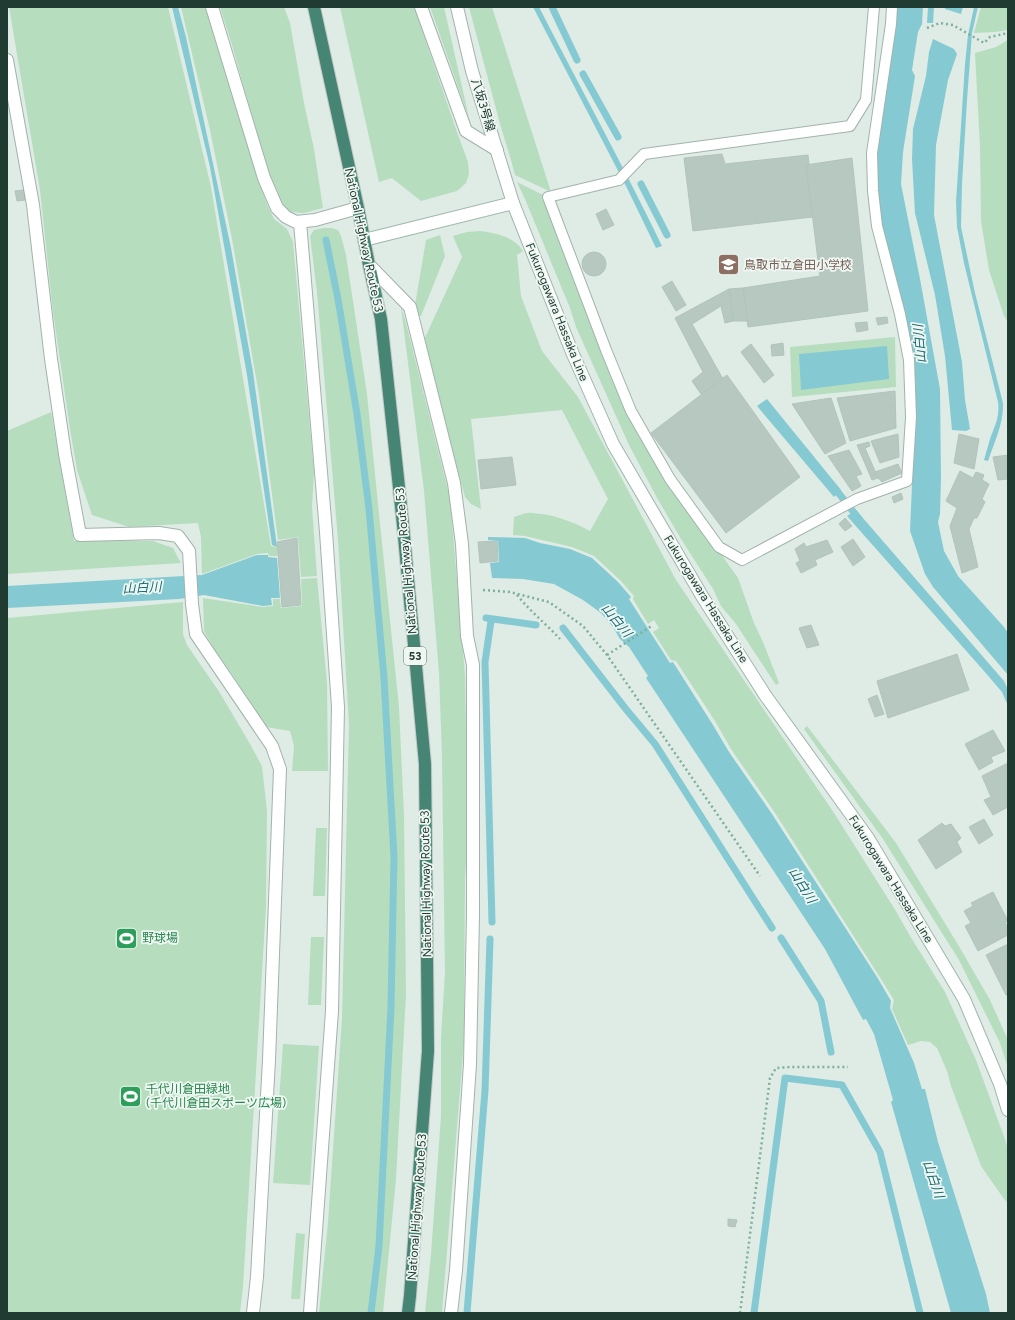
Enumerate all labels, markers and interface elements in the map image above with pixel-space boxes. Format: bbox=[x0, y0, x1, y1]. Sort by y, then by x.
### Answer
street label: 八坂3号線 bbox=[468, 77, 498, 133]
street label: National Highway Route 53 bbox=[342, 167, 386, 313]
street label: Fukurogawara Hassaka Line bbox=[523, 241, 591, 384]
school or university icon: 鳥取市立倉田小学校 bbox=[716, 252, 742, 278]
place label: 鳥取市立倉田小学校 bbox=[744, 258, 852, 272]
water label: 山白川 bbox=[910, 322, 929, 364]
street label: National Highway Route 53 bbox=[393, 487, 419, 635]
street label: Fukurogawara Hassaka Line bbox=[661, 533, 751, 666]
water label: 山白川 bbox=[122, 579, 164, 596]
water label: 山白川 bbox=[598, 601, 636, 642]
road number: 53 bbox=[404, 647, 426, 665]
street label: National Highway Route 53 bbox=[418, 811, 434, 957]
street label: Fukurogawara Hassaka Line bbox=[846, 813, 936, 946]
water label: 山白川 bbox=[786, 865, 820, 907]
sports icon: 野球場 bbox=[114, 925, 140, 951]
place label: 野球場 bbox=[142, 931, 178, 945]
place label: 千代川倉田緑地 (千代川倉田スポーツ広場) bbox=[146, 1082, 286, 1110]
sports icon: 千代川倉田緑地 (千代川倉田スポーツ広場) bbox=[118, 1083, 144, 1109]
street label: National Highway Route 53 bbox=[405, 1133, 429, 1281]
water label: 山白川 bbox=[920, 1158, 948, 1202]

